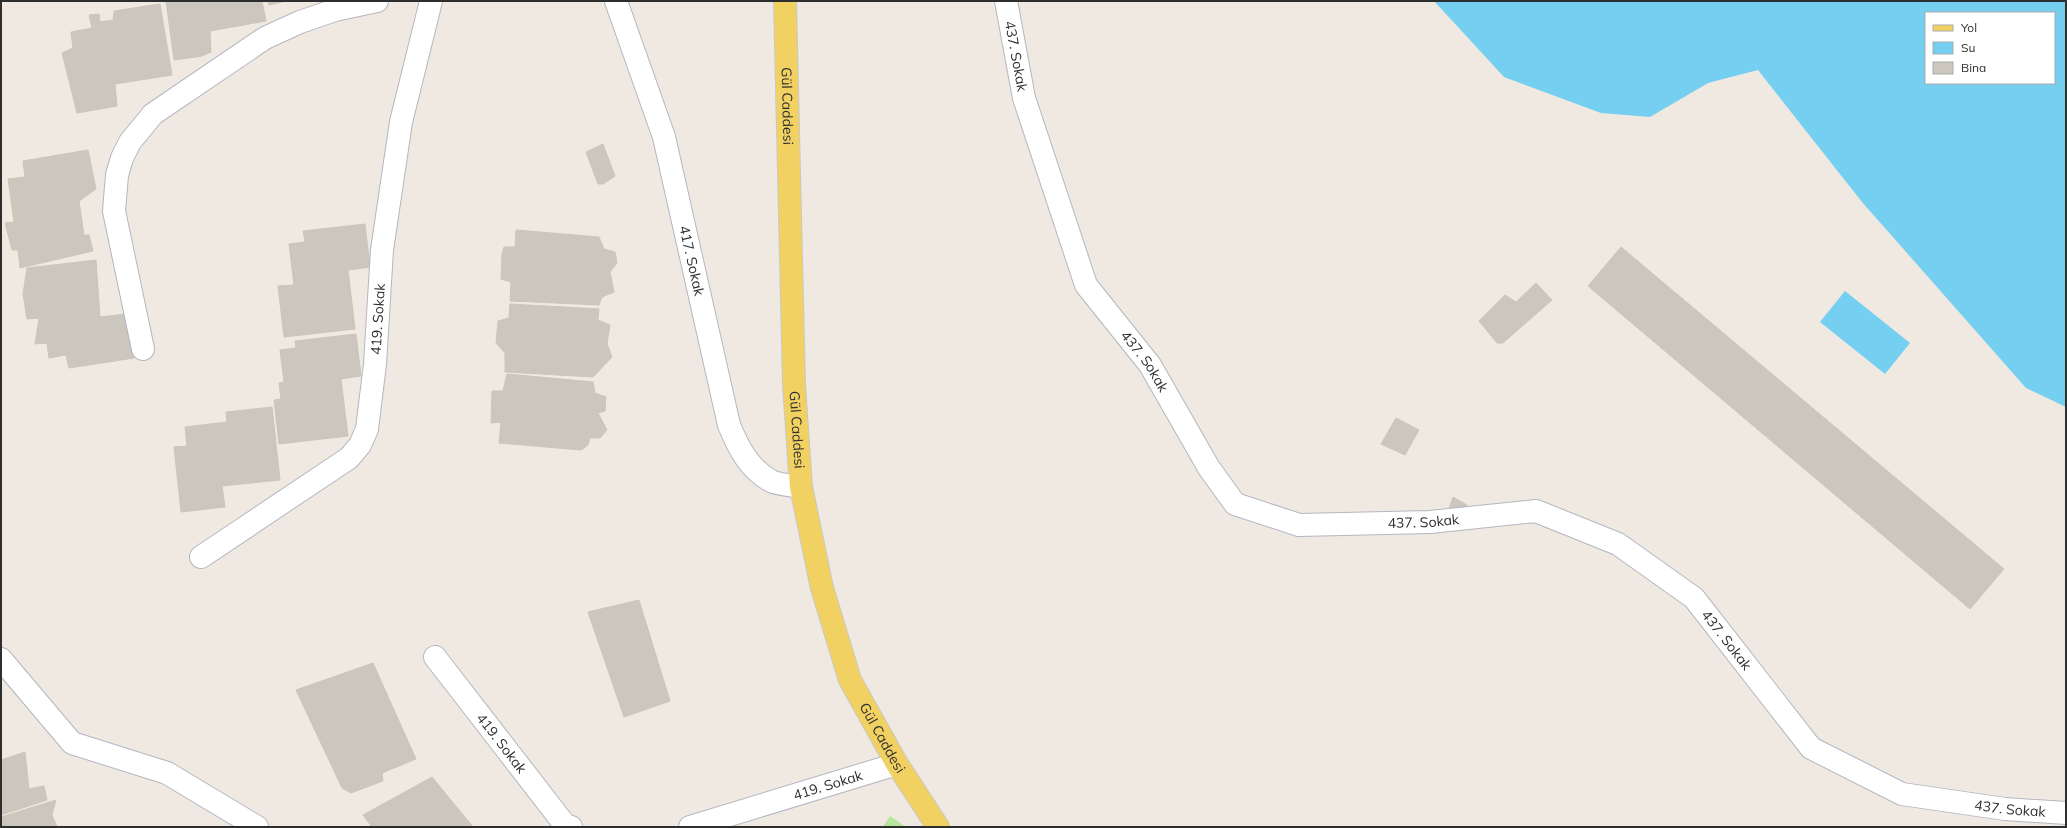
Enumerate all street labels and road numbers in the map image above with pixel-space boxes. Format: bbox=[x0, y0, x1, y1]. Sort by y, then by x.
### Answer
street label: 437. Sokak bbox=[1001, 19, 1032, 94]
street label: Gül Caddesi bbox=[778, 67, 797, 145]
street label: 417. Sokak bbox=[675, 224, 709, 298]
street label: 419. Sokak bbox=[367, 282, 389, 355]
street label: 437. Sokak bbox=[1117, 327, 1173, 396]
street label: Gül Caddesi bbox=[785, 390, 809, 469]
street label: 437. Sokak bbox=[1387, 510, 1461, 532]
street label: 437. Sokak bbox=[1698, 606, 1756, 674]
street label: Gül Caddesi bbox=[856, 700, 909, 776]
street label: 419. Sokak bbox=[473, 709, 531, 778]
street label: 419. Sokak bbox=[791, 766, 865, 804]
street label: 437. Sokak bbox=[1973, 796, 2047, 821]

